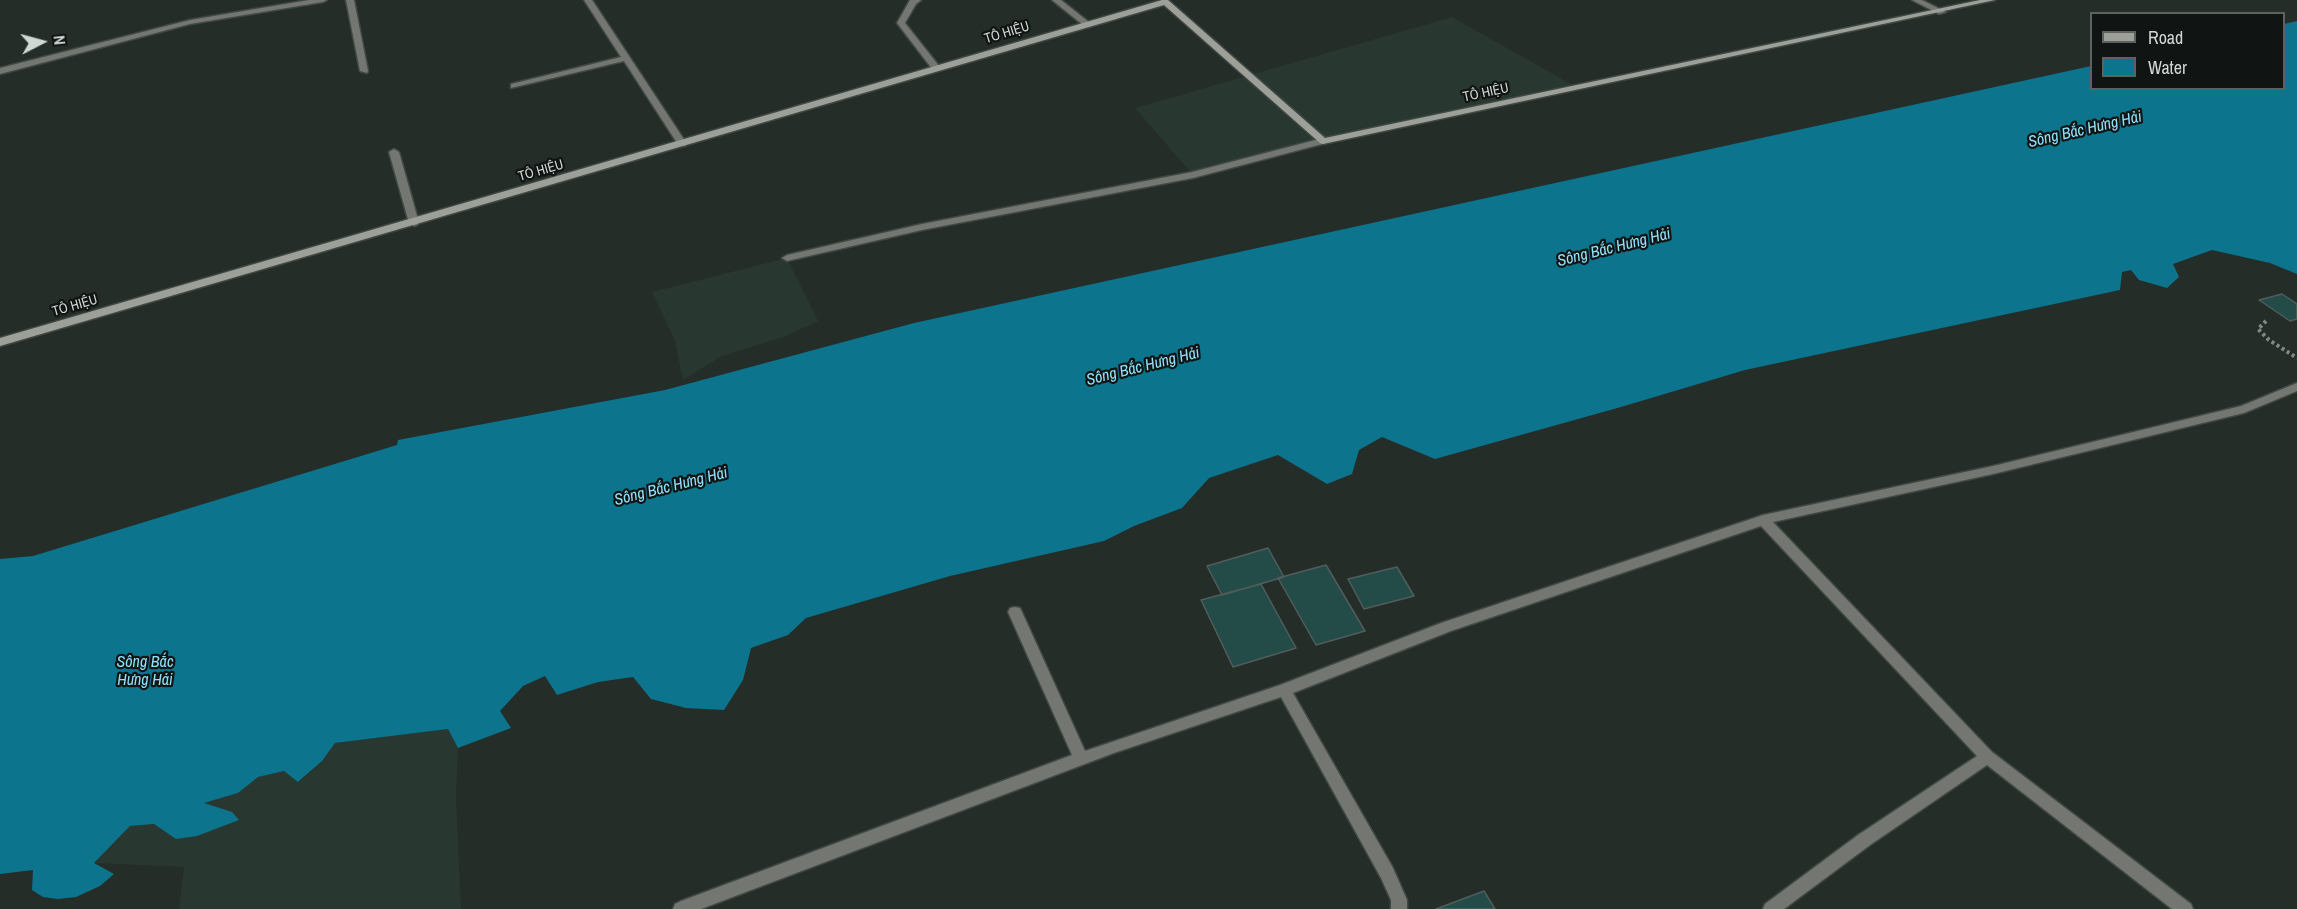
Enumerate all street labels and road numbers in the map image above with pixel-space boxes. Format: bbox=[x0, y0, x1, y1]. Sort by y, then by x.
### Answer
street label: TÔ HIỆU bbox=[982, 18, 1032, 48]
street label: TÔ HIỆU bbox=[1462, 80, 1510, 106]
street label: TÔ HIỆU bbox=[516, 157, 566, 185]
street label: TÔ HIỆU bbox=[50, 292, 100, 320]

